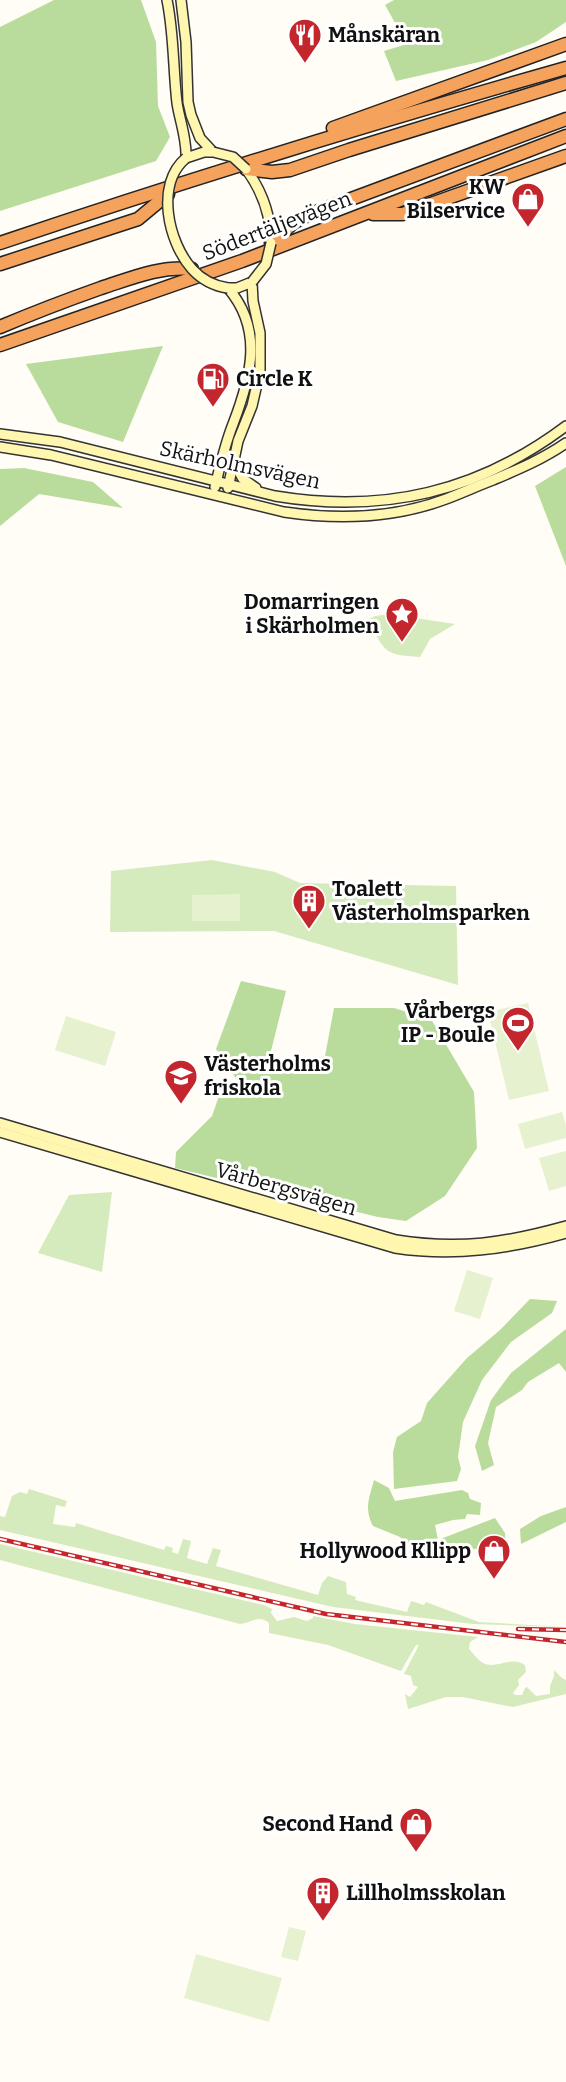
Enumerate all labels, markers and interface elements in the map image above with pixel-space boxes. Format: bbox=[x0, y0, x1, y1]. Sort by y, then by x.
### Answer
restaurant icon: Månskäran bbox=[287, 17, 323, 64]
place label: Månskäran bbox=[328, 22, 441, 48]
place label: KW Bilservice bbox=[406, 174, 506, 224]
shop icon: KW Bilservice bbox=[510, 181, 546, 228]
street label: Södertäljevägen bbox=[199, 186, 355, 266]
fuel station icon: Circle K bbox=[195, 361, 231, 408]
place label: Circle K bbox=[236, 366, 313, 392]
street label: Skärholmsvägen bbox=[157, 435, 323, 495]
place label: Domarringen i Skärholmen bbox=[244, 589, 379, 639]
place icon: Domarringen i Skärholmen bbox=[384, 596, 420, 643]
place label: Toalett Västerholmsparken bbox=[332, 876, 530, 926]
building icon: Toalett Västerholmsparken bbox=[291, 883, 327, 930]
place label: Vårbergs IP - Boule bbox=[401, 998, 495, 1048]
sports icon: Vårbergs IP - Boule bbox=[500, 1005, 536, 1052]
place label: Västerholms friskola bbox=[204, 1051, 331, 1101]
school or university icon: Västerholms friskola bbox=[163, 1058, 199, 1105]
street label: Vårbergsvägen bbox=[213, 1156, 359, 1222]
shop icon: Hollywood Kllipp bbox=[476, 1533, 512, 1580]
place label: Hollywood Kllipp bbox=[300, 1538, 471, 1564]
shop icon: Second Hand bbox=[398, 1806, 434, 1853]
place label: Second Hand bbox=[262, 1811, 393, 1837]
building icon: Lillholmsskolan bbox=[305, 1875, 341, 1922]
place label: Lillholmsskolan bbox=[346, 1880, 506, 1906]

